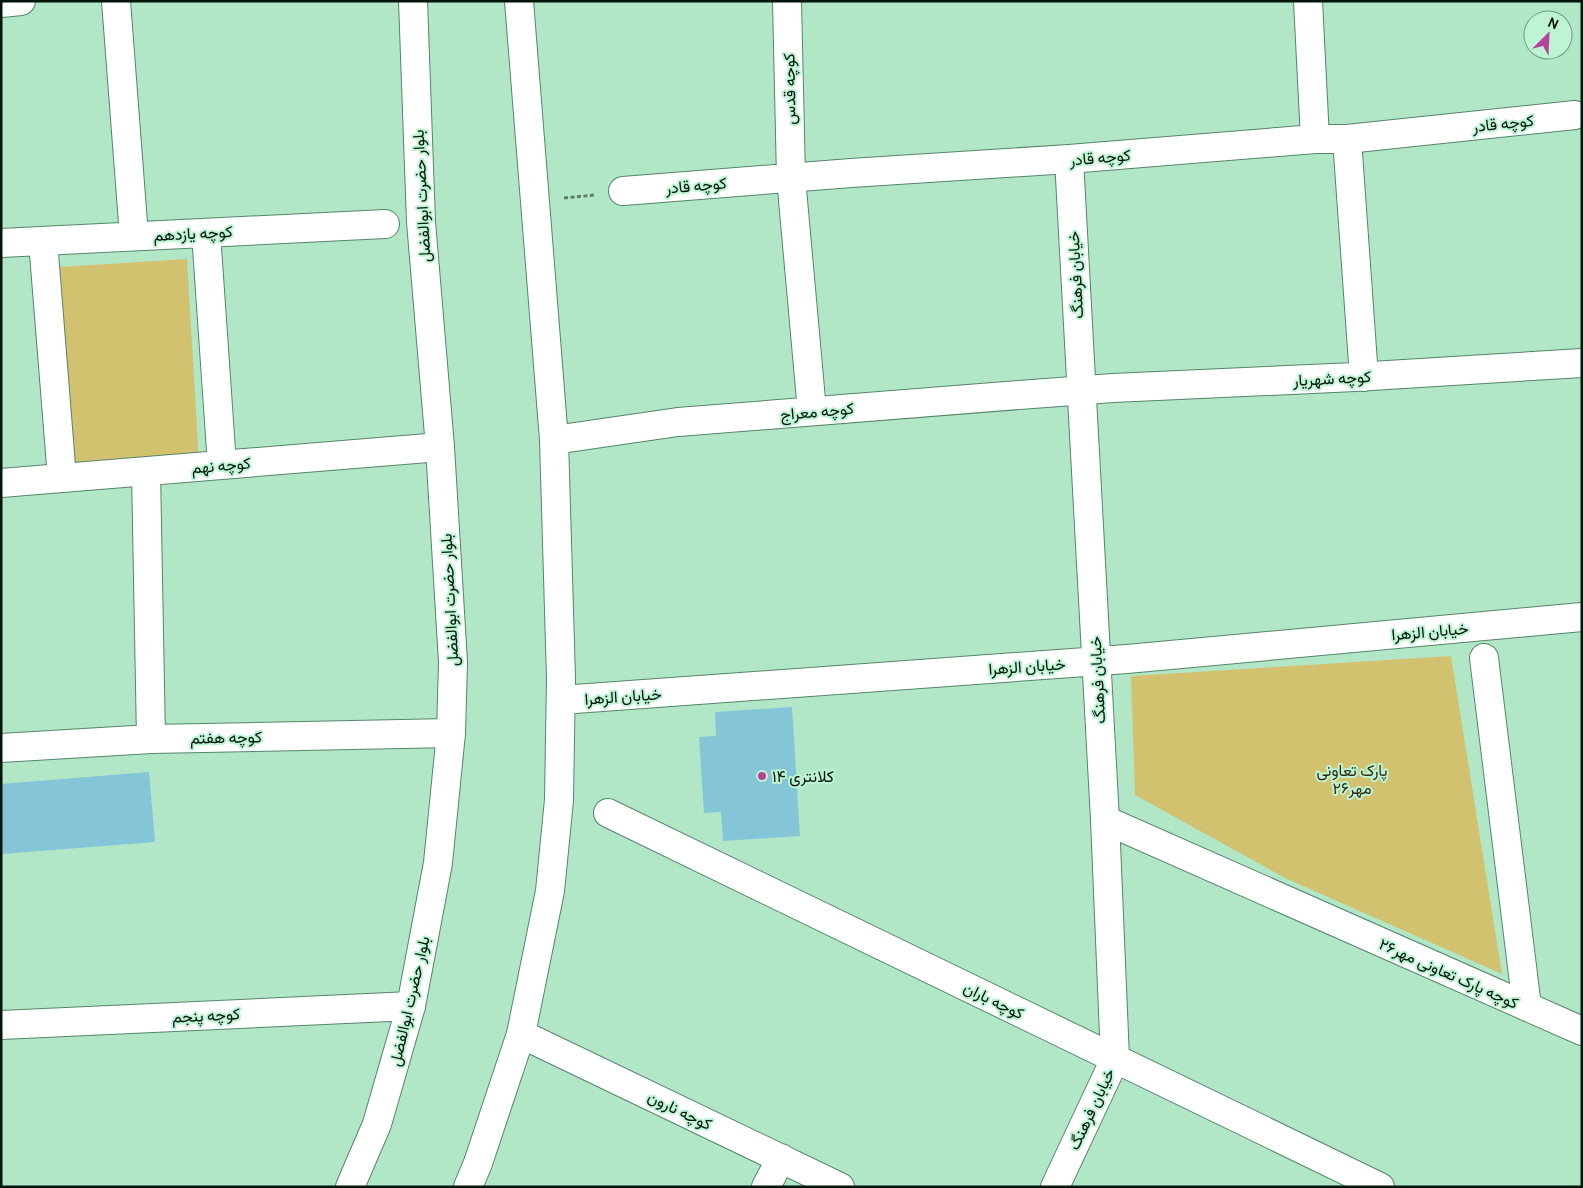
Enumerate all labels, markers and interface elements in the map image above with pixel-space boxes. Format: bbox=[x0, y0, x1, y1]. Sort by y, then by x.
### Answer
north arrow bbox=[1523, 10, 1573, 60]
text: N bbox=[1545, 13, 1561, 33]
street label: کوچه قدس bbox=[779, 53, 802, 125]
street label: کوچه قادر bbox=[1470, 111, 1535, 138]
street label: بلوار حضرت ابوالفضل bbox=[409, 129, 435, 263]
street label: کوچه قادر bbox=[1068, 145, 1132, 172]
street label: کوچه قادر bbox=[664, 173, 728, 200]
street label: کوچه یازدهم bbox=[153, 222, 233, 247]
street label: خیابان فرهنگ bbox=[1064, 230, 1088, 319]
street label: کوچه شهریار bbox=[1291, 367, 1372, 392]
street label: کوچه معراج bbox=[779, 399, 855, 426]
street label: کوچه نهم bbox=[191, 453, 252, 480]
street label: بلوار حضرت ابوالفضل bbox=[437, 533, 463, 667]
street label: خیابان الزهرا bbox=[1391, 619, 1470, 645]
street label: خیابان فرهنگ bbox=[1086, 635, 1110, 724]
street label: خیابان الزهرا bbox=[988, 654, 1067, 680]
street label: خیابان الزهرا bbox=[584, 684, 663, 710]
street label: کوچه هفتم bbox=[190, 727, 262, 750]
park label: پارک تعاونی مهر۲۶ bbox=[1316, 761, 1388, 799]
place label: کلانتری ۱۴ bbox=[772, 767, 834, 787]
marker: کلانتری ۱۴ bbox=[756, 770, 768, 782]
street label: بلوار حضرت ابوالفضل bbox=[385, 934, 435, 1068]
street label: کوچه پارک تعاونی مهر۲۶ bbox=[1375, 934, 1521, 1015]
street label: کوچه باران bbox=[960, 978, 1027, 1025]
street label: کوچه پنجم bbox=[171, 1004, 241, 1029]
street label: خیابان فرهنگ bbox=[1064, 1065, 1120, 1153]
street label: کوچه نارون bbox=[644, 1087, 715, 1136]

